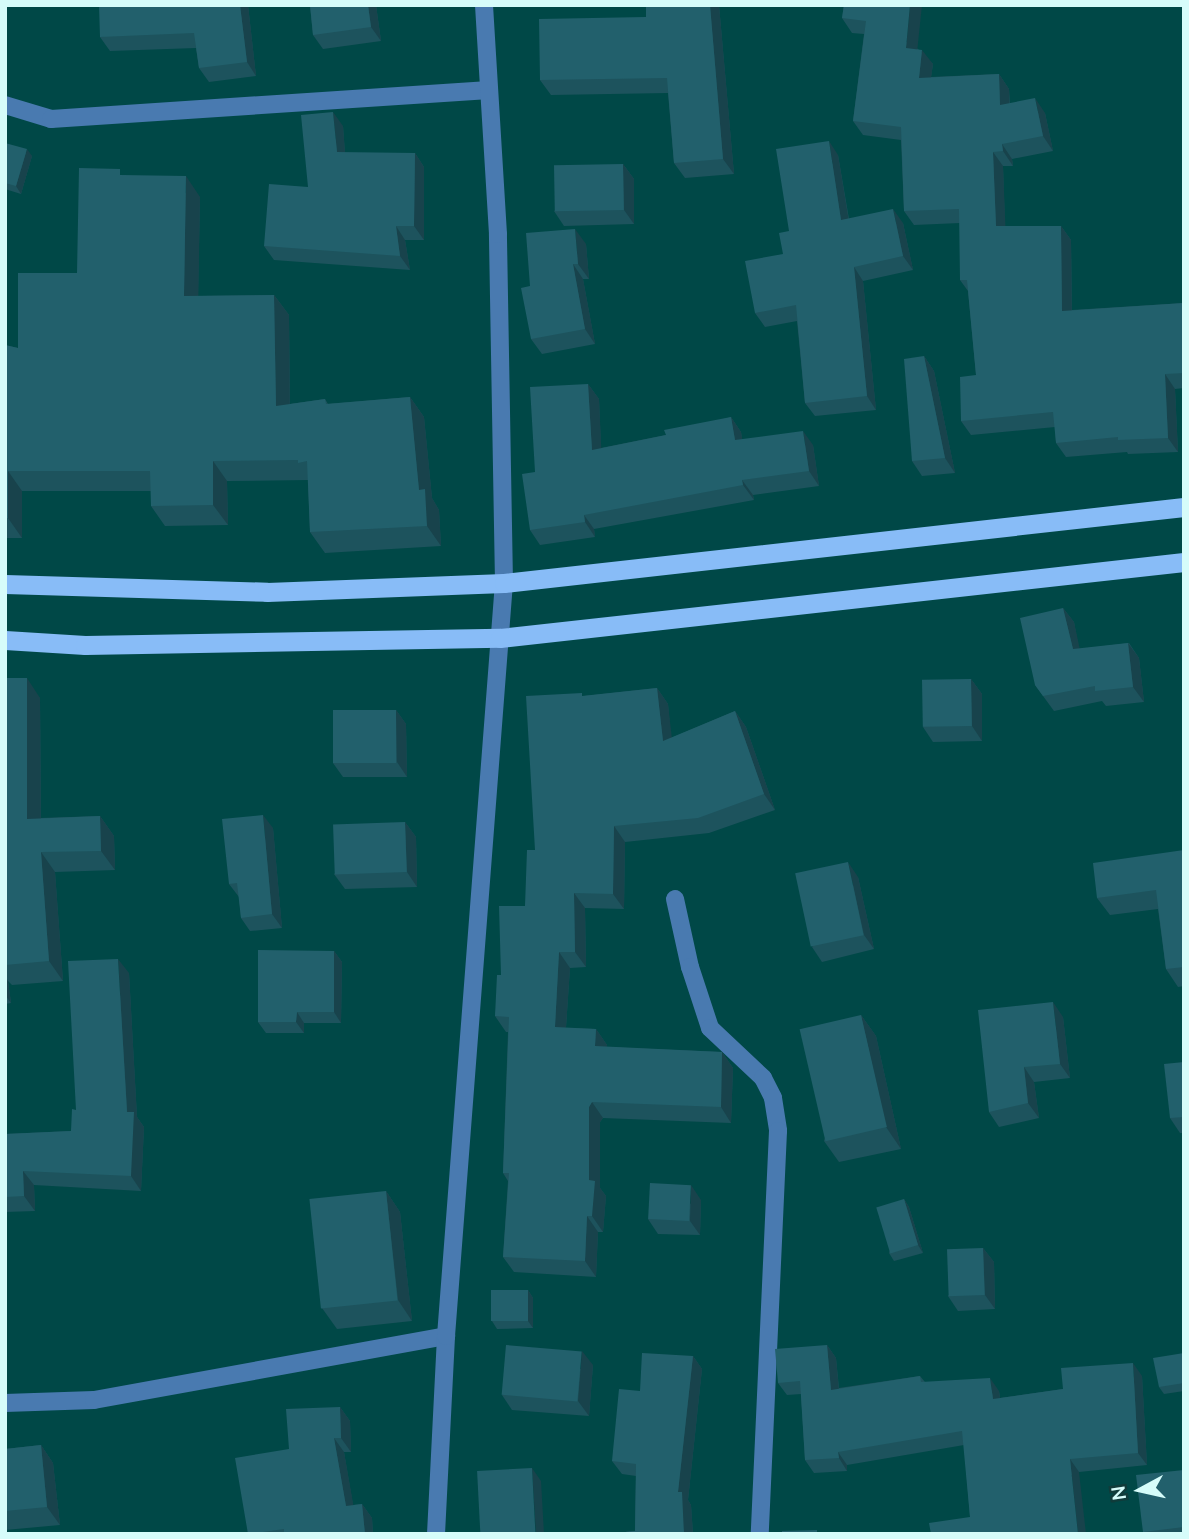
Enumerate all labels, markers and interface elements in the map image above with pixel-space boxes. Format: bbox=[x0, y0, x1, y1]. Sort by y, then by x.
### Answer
north arrow bbox=[1105, 1455, 1175, 1525]
text: N bbox=[1105, 1484, 1133, 1502]

